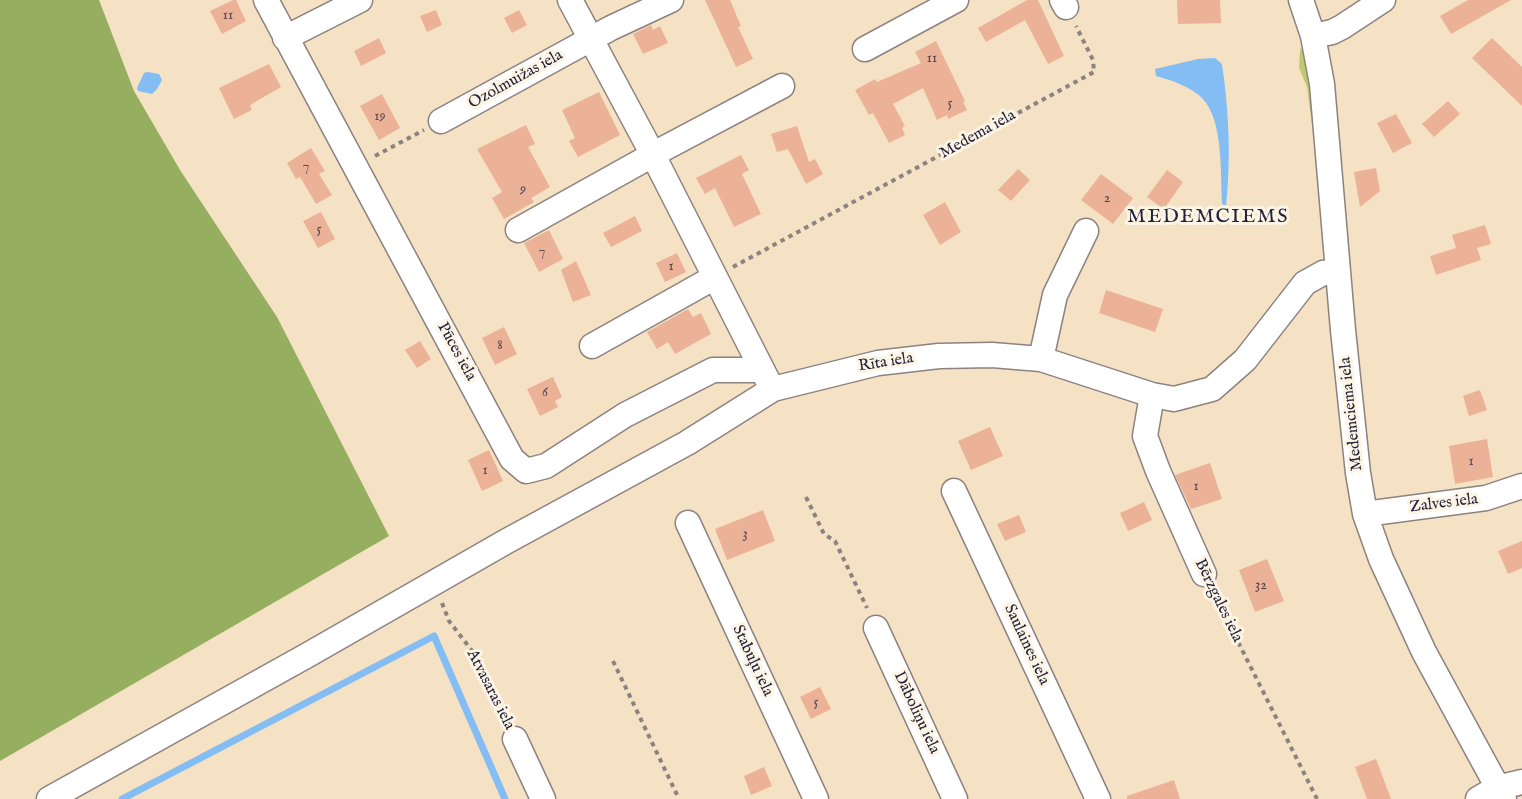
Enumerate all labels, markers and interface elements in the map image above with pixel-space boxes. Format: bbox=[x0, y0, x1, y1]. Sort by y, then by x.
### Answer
house number: 11 bbox=[223, 8, 233, 24]
street label: Ozolmuižas iela bbox=[466, 46, 566, 114]
house number: 11 bbox=[927, 51, 937, 67]
house number: 5 bbox=[947, 96, 953, 112]
street label: Medema iela bbox=[937, 106, 1019, 164]
house number: 19 bbox=[374, 109, 386, 125]
house number: 7 bbox=[303, 159, 309, 175]
house number: 9 bbox=[520, 182, 526, 198]
house number: 2 bbox=[1104, 191, 1110, 207]
district label: MEDEMCIEMS bbox=[1127, 206, 1289, 230]
house number: 5 bbox=[316, 222, 322, 238]
house number: 7 bbox=[539, 244, 545, 260]
house number: 1 bbox=[668, 259, 674, 275]
street label: Pūces iela bbox=[432, 319, 480, 385]
house number: 8 bbox=[497, 338, 503, 354]
street label: Rīta iela bbox=[857, 349, 915, 377]
street label: Medemciema iela bbox=[1336, 356, 1368, 472]
house number: 6 bbox=[542, 385, 548, 401]
house number: 1 bbox=[1468, 454, 1474, 470]
house number: 1 bbox=[482, 463, 488, 479]
house number: 1 bbox=[1193, 479, 1199, 495]
street label: Zalves iela bbox=[1409, 490, 1479, 518]
house number: 3 bbox=[742, 527, 748, 543]
street label: Bērzgales iela bbox=[1190, 556, 1246, 646]
house number: 32 bbox=[1255, 578, 1267, 594]
street label: Saulaines iela bbox=[999, 602, 1053, 688]
street label: Stabuļu iela bbox=[727, 622, 777, 700]
street label: Atvasaras iela bbox=[462, 647, 518, 733]
street label: Dāboliņu iela bbox=[889, 669, 943, 757]
house number: 5 bbox=[813, 695, 819, 711]

